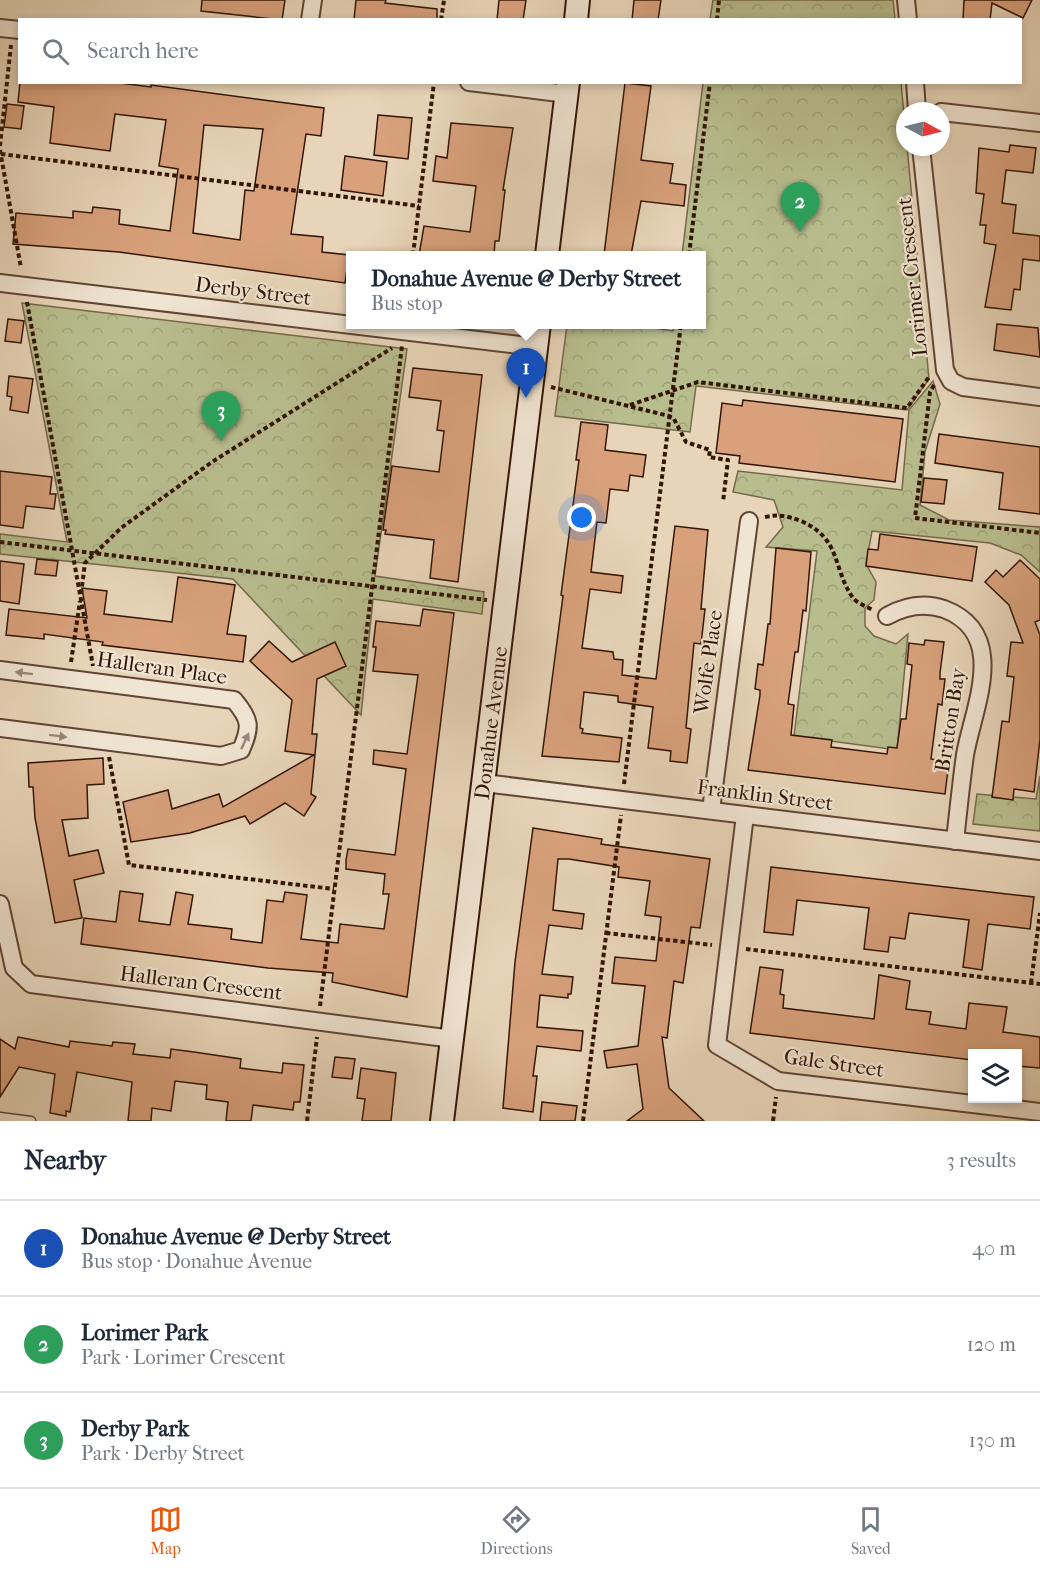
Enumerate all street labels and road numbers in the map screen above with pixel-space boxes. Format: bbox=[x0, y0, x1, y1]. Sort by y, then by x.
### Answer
street label: Lorimer Crescent bbox=[892, 196, 932, 358]
street label: Derby Street bbox=[194, 272, 313, 310]
street label: Wolfe Place bbox=[689, 608, 727, 717]
street label: Donahue Avenue bbox=[470, 645, 512, 801]
street label: Halleran Place bbox=[95, 647, 229, 689]
street label: Britton Bay bbox=[930, 665, 970, 774]
street label: Franklin Street bbox=[696, 775, 835, 815]
street label: Halleran Crescent bbox=[118, 961, 284, 1005]
street label: Gale Street bbox=[783, 1044, 886, 1082]

